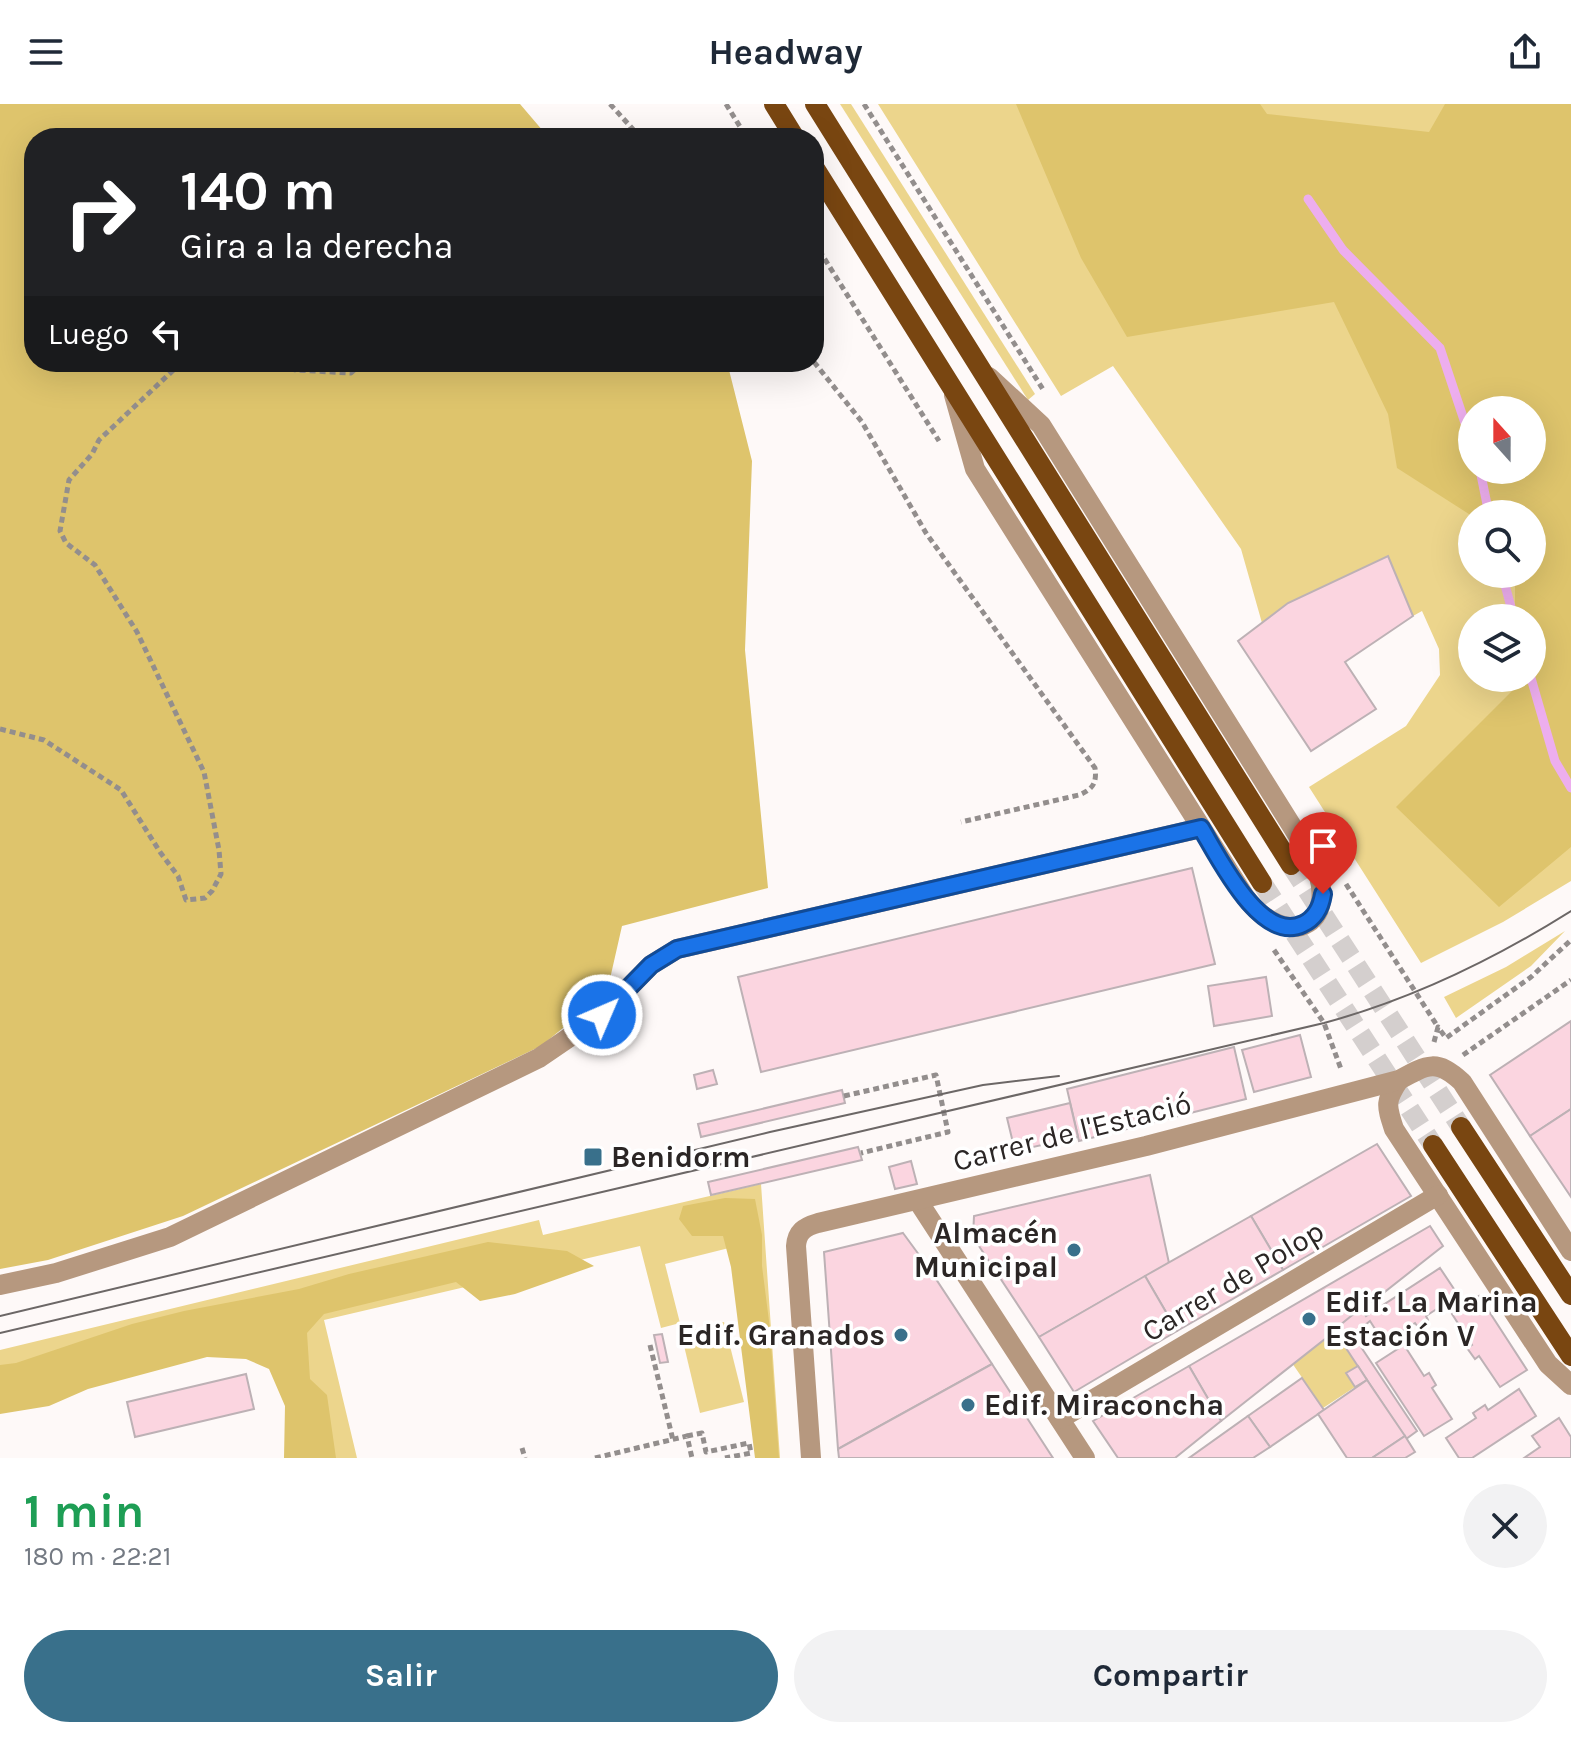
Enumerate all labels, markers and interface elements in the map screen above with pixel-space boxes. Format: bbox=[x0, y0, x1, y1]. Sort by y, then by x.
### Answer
icon: menu bbox=[24, 30, 68, 74]
icon: share bbox=[1503, 30, 1547, 74]
text: Headway bbox=[708, 31, 863, 73]
text: 140 m bbox=[180, 158, 336, 223]
icon: right bbox=[48, 160, 152, 264]
text: Gira a la derecha bbox=[180, 225, 454, 267]
icon: left bbox=[145, 312, 189, 356]
text: Luego bbox=[48, 316, 129, 352]
north arrow bbox=[1458, 396, 1546, 484]
map controls bbox=[1458, 396, 1546, 692]
button: search bbox=[1458, 500, 1546, 588]
button: layers bbox=[1458, 604, 1546, 692]
pin bbox=[1289, 812, 1357, 894]
icon: arrive bbox=[1301, 824, 1345, 868]
position arrow bbox=[560, 973, 644, 1057]
street label: Carrer de l'Estació bbox=[949, 1085, 1195, 1179]
place label: Benidorm bbox=[611, 1139, 751, 1175]
marker: Benidorm bbox=[582, 1146, 604, 1168]
street label: Carrer de Polop bbox=[1136, 1213, 1330, 1349]
place label: Almacén Municipal bbox=[914, 1215, 1058, 1285]
marker: Almacén Municipal bbox=[1065, 1241, 1083, 1259]
place label: Edif. La Marina Estación V bbox=[1325, 1284, 1538, 1354]
marker: Edif. La Marina Estación V bbox=[1300, 1310, 1318, 1328]
place label: Edif. Granados bbox=[677, 1317, 885, 1353]
marker: Edif. Granados bbox=[892, 1326, 910, 1344]
place label: Edif. Miraconcha bbox=[984, 1387, 1224, 1423]
marker: Edif. Miraconcha bbox=[959, 1396, 977, 1414]
text: 1 min bbox=[24, 1483, 144, 1539]
button: close bbox=[1463, 1484, 1547, 1568]
text: 180 m · 22:21 bbox=[24, 1541, 171, 1572]
button: Salir bbox=[24, 1630, 778, 1722]
button: Compartir bbox=[794, 1630, 1547, 1722]

